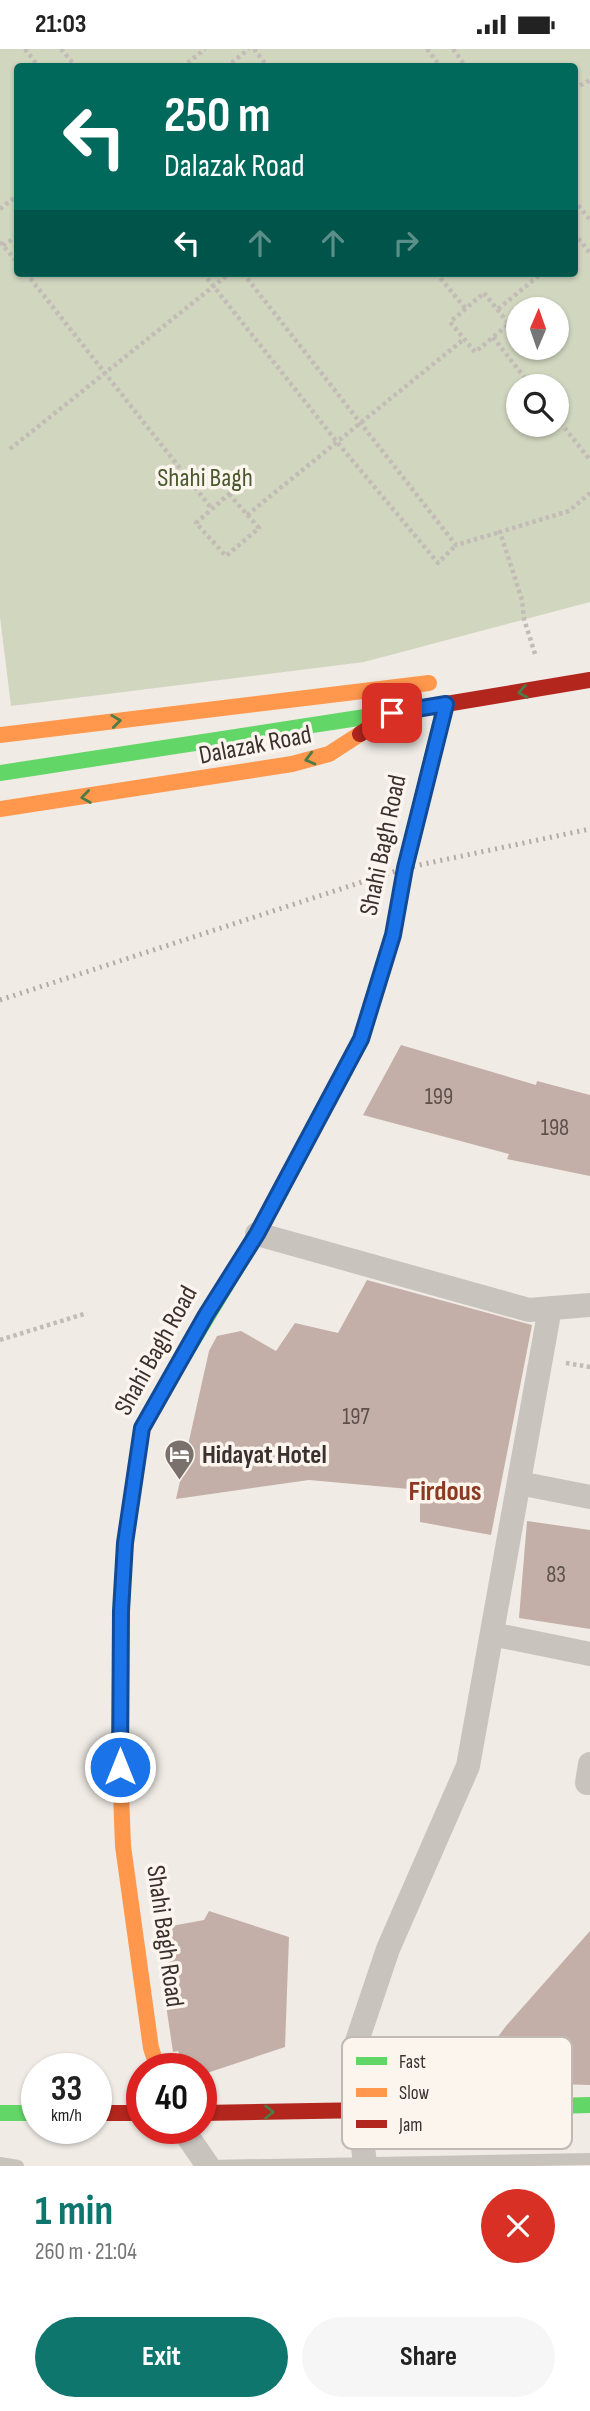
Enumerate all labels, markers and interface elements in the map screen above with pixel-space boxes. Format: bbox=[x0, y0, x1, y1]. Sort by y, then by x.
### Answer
text: 21:03 bbox=[35, 9, 86, 40]
text: 250 m bbox=[164, 87, 270, 146]
icon: left bbox=[49, 91, 140, 182]
text: Dalazak Road bbox=[164, 147, 305, 186]
icon: left bbox=[168, 224, 206, 262]
icon: ahead bbox=[241, 224, 279, 262]
icon: ahead bbox=[314, 224, 352, 262]
icon: right bbox=[387, 224, 425, 262]
north arrow bbox=[506, 297, 569, 361]
map controls bbox=[506, 297, 569, 437]
button: search bbox=[506, 374, 569, 437]
park label: Shahi Bagh bbox=[157, 463, 253, 494]
pin bbox=[362, 683, 422, 743]
one-way arrow bbox=[517, 684, 529, 699]
icon: arrive bbox=[373, 694, 411, 732]
one-way arrow bbox=[111, 713, 122, 728]
street label: Dalazak Road bbox=[196, 719, 314, 772]
one-way arrow bbox=[304, 751, 316, 766]
street label: Shahi Bagh Road bbox=[353, 772, 413, 918]
one-way arrow bbox=[80, 790, 92, 805]
house number: 199 bbox=[425, 1083, 453, 1111]
house number: 198 bbox=[541, 1114, 569, 1142]
street label: Shahi Bagh Road bbox=[108, 1281, 205, 1421]
house number: 197 bbox=[342, 1403, 370, 1431]
hotel icon: Hidayat Hotel bbox=[162, 1437, 196, 1481]
place label: Hidayat Hotel bbox=[202, 1440, 327, 1471]
district label: Firdous bbox=[408, 1475, 482, 1508]
house number: 83 bbox=[546, 1561, 566, 1589]
position arrow bbox=[83, 1730, 157, 1804]
street label: Shahi Bagh Road bbox=[139, 1863, 190, 2009]
legend bbox=[342, 2037, 572, 2149]
text: Fast bbox=[399, 2051, 426, 2074]
speed limit sign: 40 bbox=[126, 2053, 217, 2144]
text: 33 bbox=[51, 2068, 82, 2111]
text: Slow bbox=[399, 2082, 429, 2105]
text: km/h bbox=[51, 2105, 82, 2126]
one-way arrow bbox=[264, 2105, 275, 2120]
text: Jam bbox=[398, 2114, 422, 2137]
text: 1 min bbox=[35, 2186, 113, 2237]
button: close bbox=[481, 2189, 555, 2263]
text: 260 m · 21:04 bbox=[35, 2238, 137, 2266]
button: Exit bbox=[35, 2317, 288, 2397]
button: Share bbox=[302, 2317, 555, 2397]

